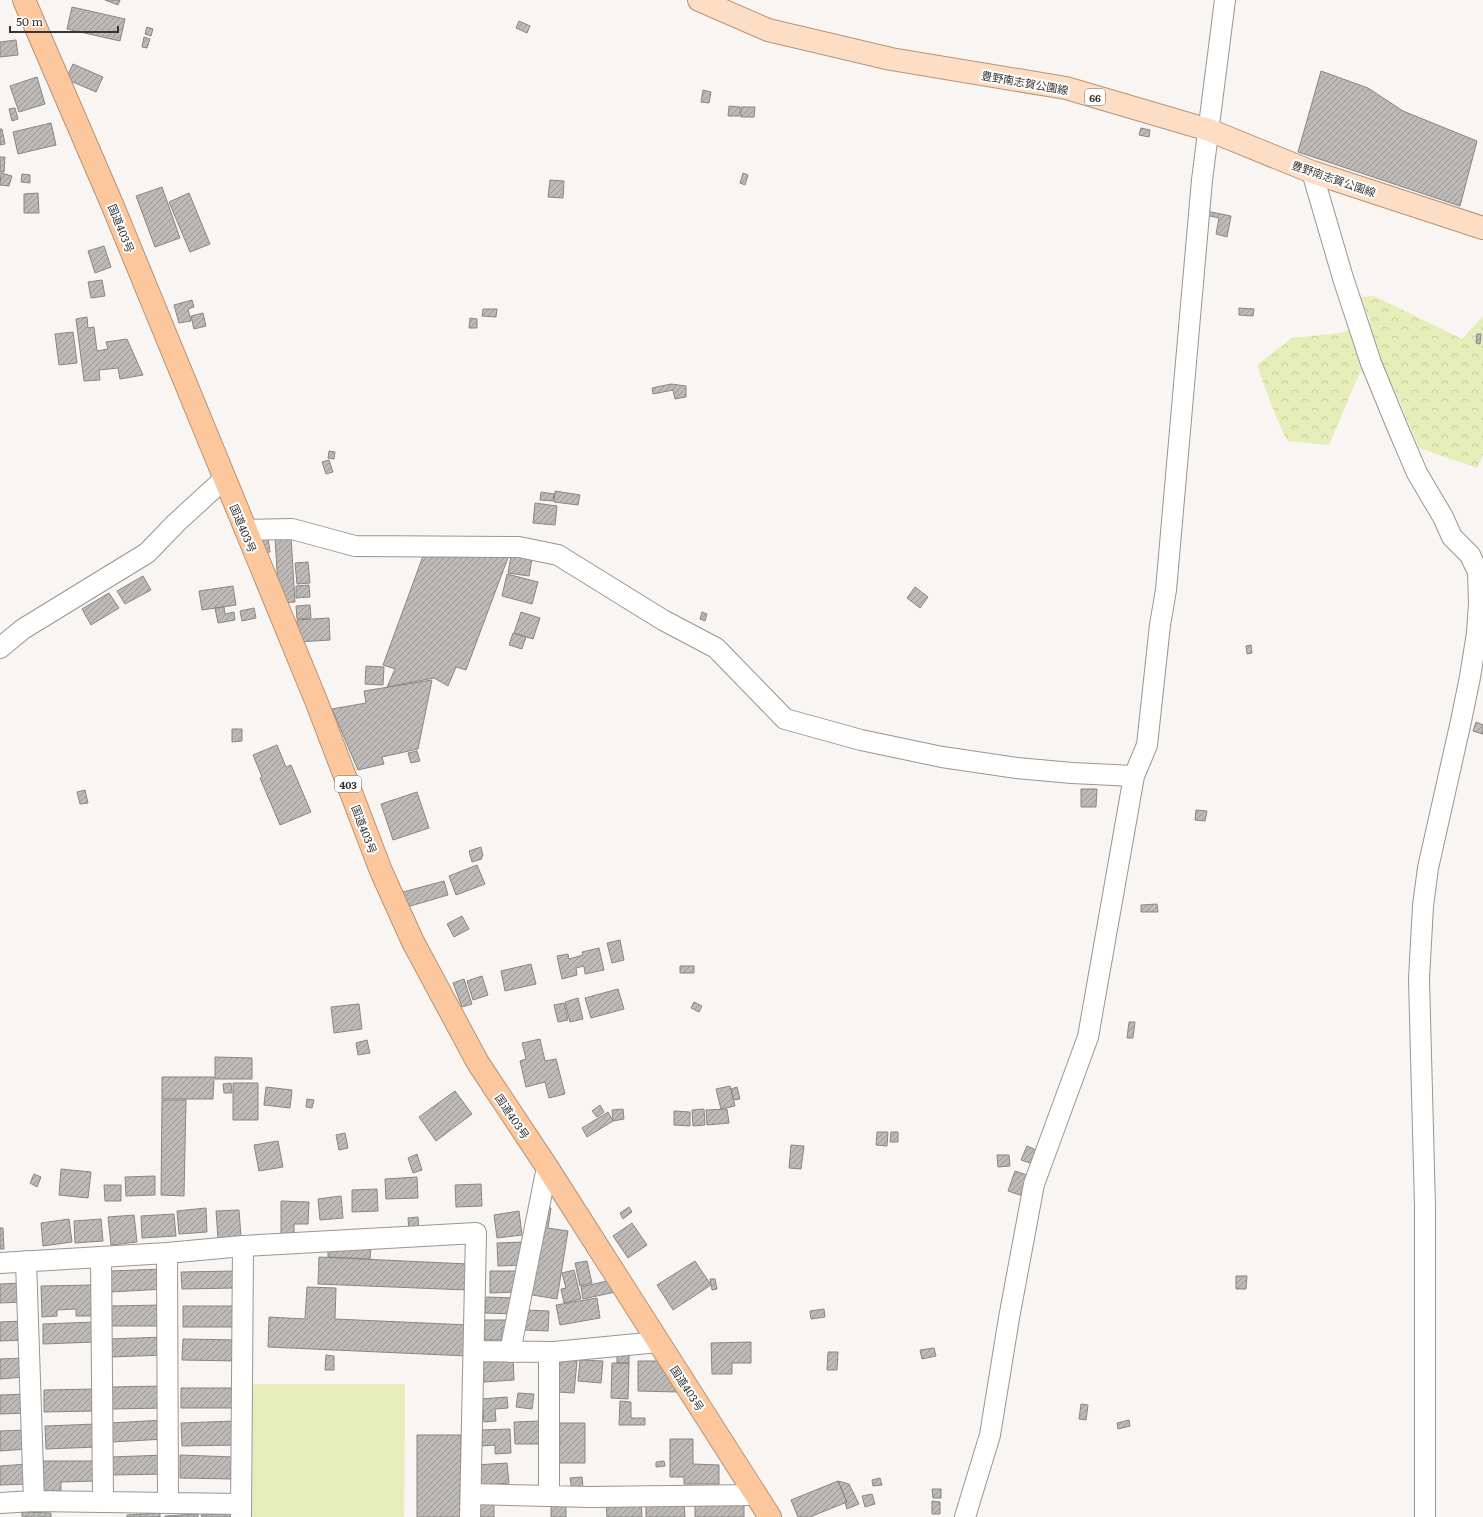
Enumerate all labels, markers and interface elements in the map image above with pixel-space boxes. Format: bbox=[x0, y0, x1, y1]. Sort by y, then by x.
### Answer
scale bar bbox=[10, 8, 118, 34]
text: 50 m bbox=[16, 12, 43, 30]
street label: 豊野南志賀公園線 bbox=[980, 66, 1070, 98]
road number: 66 bbox=[1085, 89, 1105, 105]
street label: 豊野南志賀公園線 bbox=[1290, 156, 1378, 200]
street label: 国道403号 bbox=[105, 201, 139, 255]
street label: 国道403号 bbox=[227, 501, 261, 555]
road number: 403 bbox=[335, 776, 361, 792]
street label: 国道403号 bbox=[348, 802, 382, 856]
street label: 国道403号 bbox=[492, 1090, 534, 1142]
street label: 国道403号 bbox=[667, 1362, 709, 1414]

